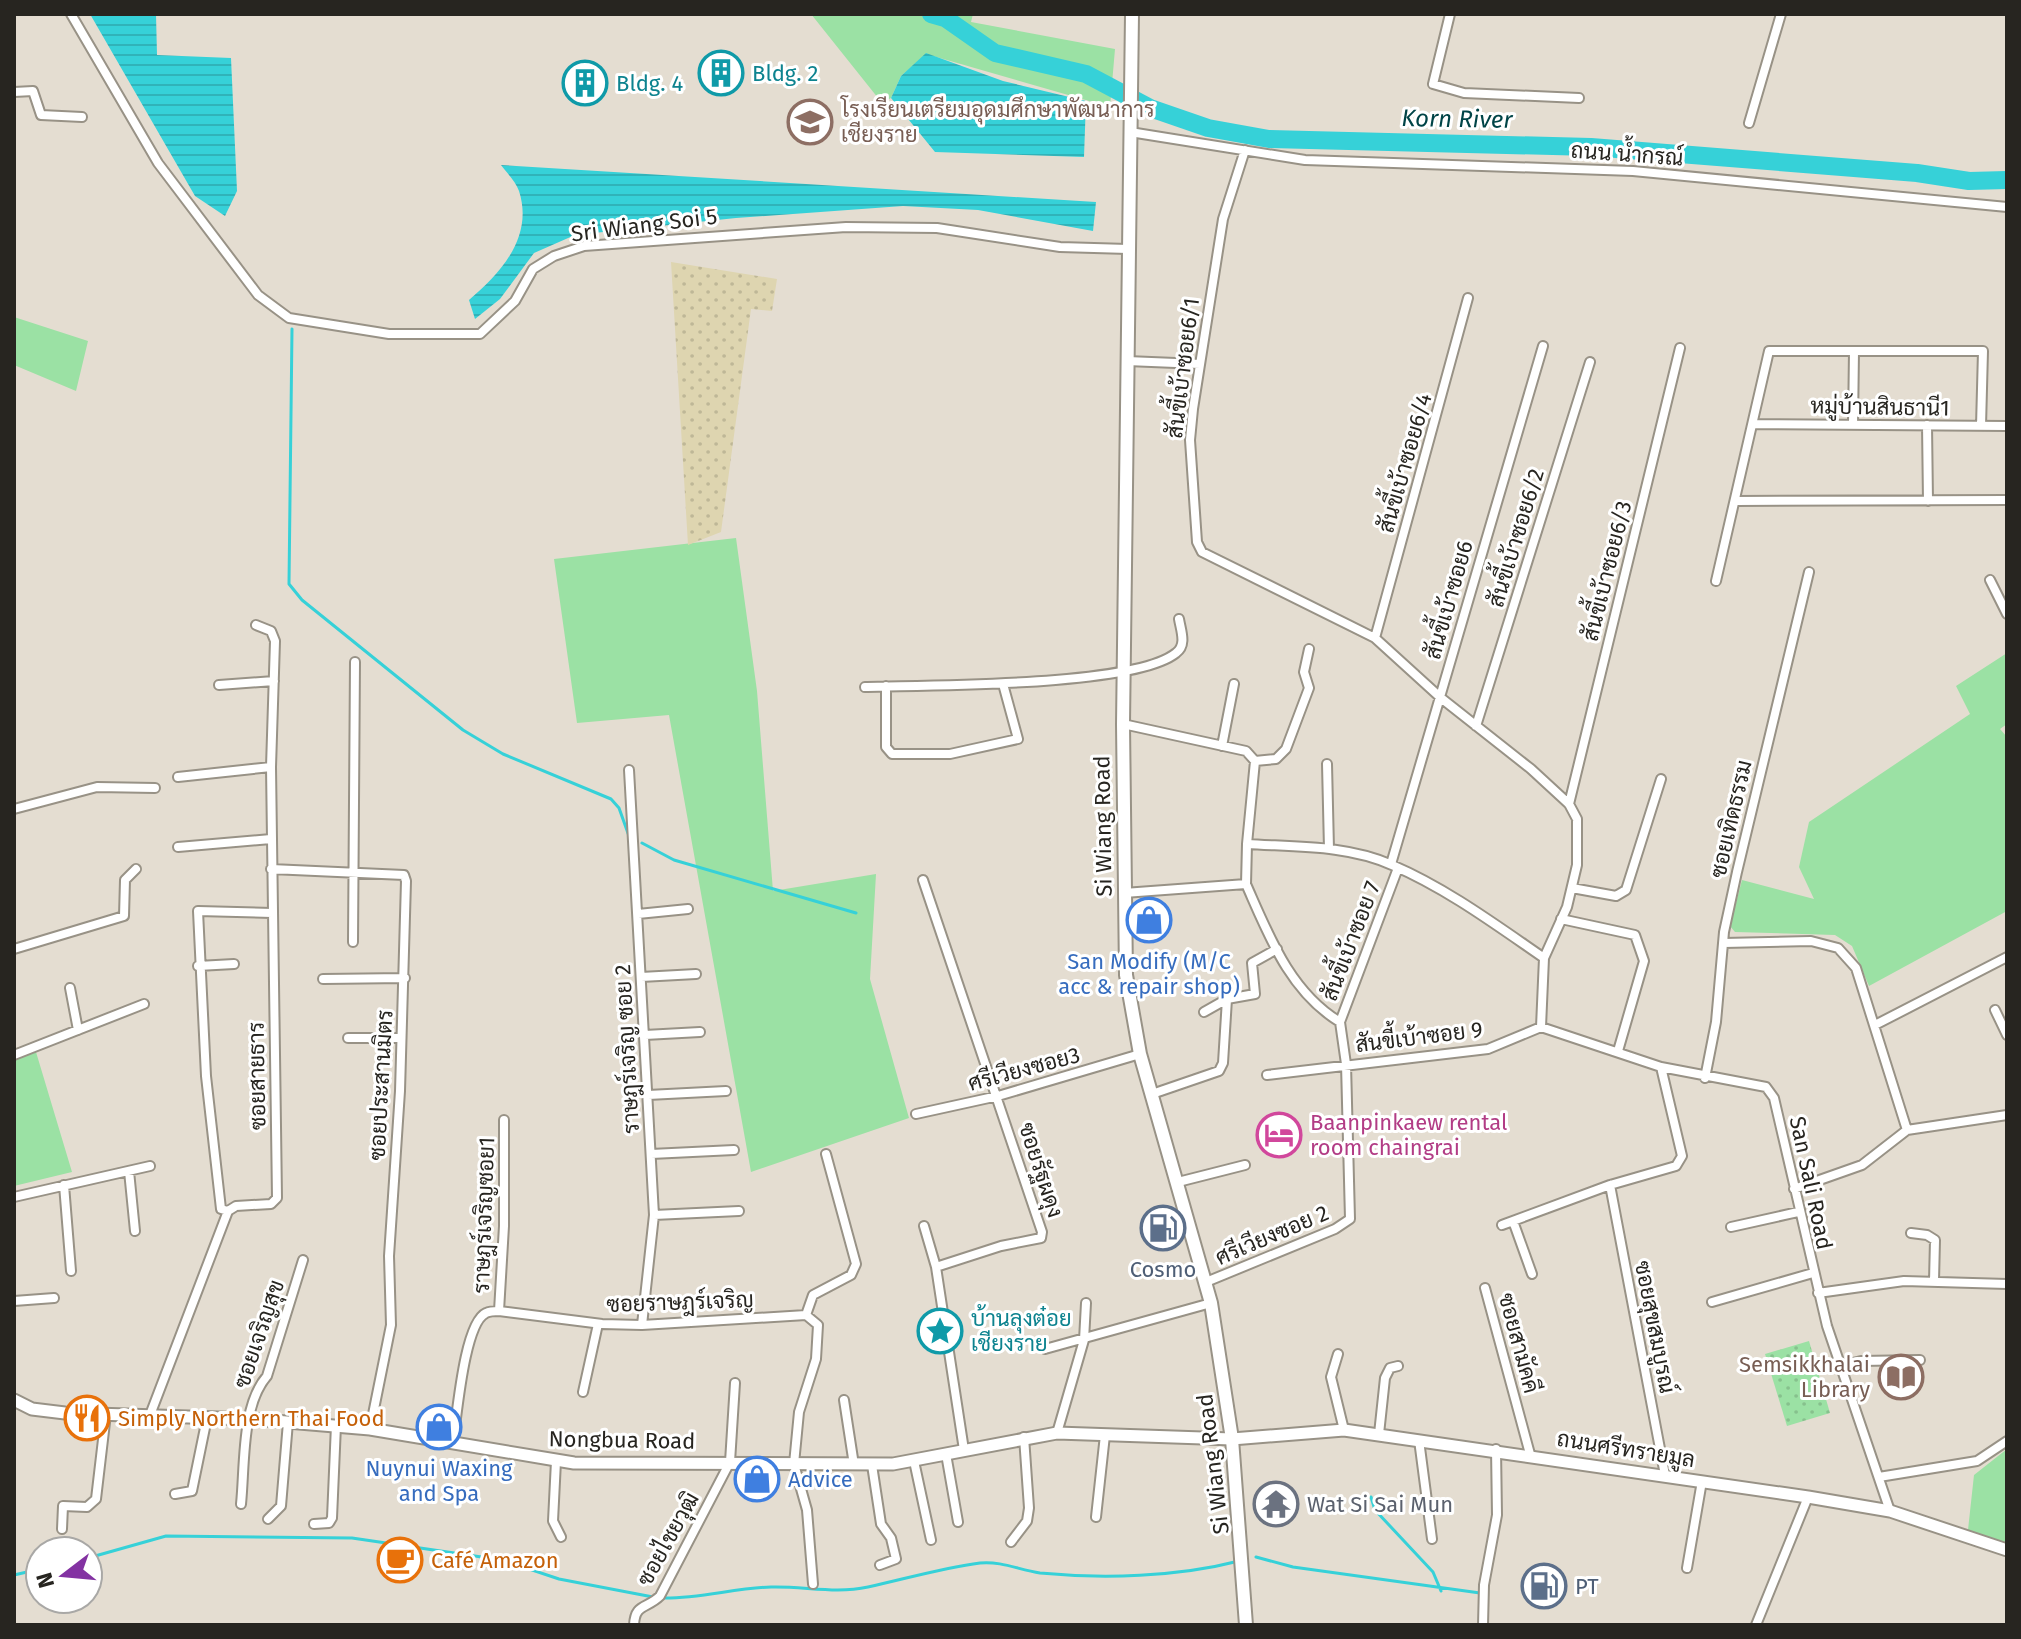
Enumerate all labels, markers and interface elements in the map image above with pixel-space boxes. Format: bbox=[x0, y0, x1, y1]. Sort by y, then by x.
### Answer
building icon: Bldg. 2 bbox=[697, 49, 745, 97]
building icon: Bldg. 4 bbox=[561, 59, 609, 107]
place label: Bldg. 2 bbox=[752, 60, 818, 87]
place label: Bldg. 4 bbox=[616, 70, 683, 97]
place label: โรงเรียนเตรียมอุดมศึกษาพัฒนาการ เชียงราย bbox=[840, 95, 1155, 148]
school or university icon: โรงเรียนเตรียมอุดมศึกษาพัฒนาการ เชียงราย bbox=[786, 98, 834, 146]
water label: Korn River bbox=[1401, 104, 1514, 134]
street label: ถนน น้ำกรณ์ bbox=[1570, 131, 1685, 171]
street label: Sri Wiang Soi 5 bbox=[569, 203, 719, 247]
street label: สันขี้เบ้าซอย6/1 bbox=[1155, 295, 1205, 440]
street label: สันขี้เบ้าซอย6/4 bbox=[1366, 388, 1438, 536]
street label: หมู่บ้านสินธานี1 bbox=[1810, 391, 1950, 424]
street label: สันขี้เบ้าซอย6/2 bbox=[1476, 464, 1550, 610]
street label: สันขี้เบ้าซอย6/3 bbox=[1571, 497, 1637, 644]
street label: สันขี้เบ้าซอย6 bbox=[1413, 536, 1479, 663]
street label: Si Wiang Road bbox=[1088, 755, 1118, 897]
street label: ซอยเทิดธรรม bbox=[1704, 757, 1758, 881]
street label: สันขี้เบ้าซอย 7 bbox=[1310, 875, 1386, 1005]
shop icon: San Modify (M/C acc & repair shop) bbox=[1125, 896, 1173, 944]
place label: San Modify (M/C acc & repair shop) bbox=[1058, 948, 1240, 1000]
street label: ราษฎร์เจริญ ซอย 2 bbox=[608, 963, 647, 1135]
street label: ซอยประสานมิตร bbox=[364, 1009, 398, 1161]
street label: สันขี้เบ้าซอย 9 bbox=[1353, 1010, 1484, 1058]
street label: ซอยสายธาร bbox=[243, 1022, 271, 1130]
street label: ศรีเวียงซอย3 bbox=[965, 1041, 1083, 1097]
place label: Baanpinkaew rental room chaingrai bbox=[1310, 1109, 1507, 1161]
hotel icon: Baanpinkaew rental room chaingrai bbox=[1255, 1111, 1303, 1159]
street label: San Sali Road bbox=[1784, 1114, 1838, 1252]
street label: ซอยรัฐผดุง bbox=[1011, 1119, 1069, 1222]
street label: ราษฎร์เจริญซอย1 bbox=[467, 1136, 502, 1294]
street label: ศรีเวียงซอย 2 bbox=[1211, 1199, 1333, 1271]
fuel station icon: Cosmo bbox=[1139, 1204, 1187, 1252]
place label: Cosmo bbox=[1130, 1256, 1196, 1283]
street label: ซอยสุขสมบูรณ์ bbox=[1627, 1258, 1682, 1396]
street label: ซอยเจริญสุข bbox=[228, 1276, 292, 1392]
street label: ซอยราษฎร์เจริญ bbox=[606, 1285, 754, 1320]
street label: ซอยสามัคคี bbox=[1493, 1290, 1545, 1396]
place label: บ้านลุงต๋อย เชียงราย bbox=[971, 1304, 1071, 1357]
place icon: บ้านลุงต๋อย เชียงราย bbox=[916, 1307, 964, 1355]
place label: Semsikkhalai Library bbox=[1739, 1351, 1870, 1403]
library icon: Semsikkhalai Library bbox=[1877, 1353, 1925, 1401]
street label: Si Wiang Road bbox=[1191, 1392, 1235, 1536]
restaurant icon: Simply Northern Thai Food bbox=[63, 1394, 111, 1442]
shop icon: Nuynui Waxing and Spa bbox=[415, 1403, 463, 1451]
place label: Simply Northern Thai Food bbox=[118, 1405, 385, 1432]
street label: Nongbua Road bbox=[548, 1425, 696, 1455]
street label: ถนนศรีทรายมูล bbox=[1555, 1425, 1697, 1475]
place label: Nuynui Waxing and Spa bbox=[365, 1455, 513, 1507]
shop icon: Advice bbox=[733, 1455, 781, 1503]
place label: Advice bbox=[788, 1466, 853, 1493]
temple icon: Wat Si Sai Mun bbox=[1252, 1480, 1300, 1528]
street label: ซอยไชยวุฒิ bbox=[630, 1487, 707, 1592]
place label: Wat Si Sai Mun bbox=[1307, 1491, 1453, 1518]
north arrow bbox=[24, 1535, 104, 1615]
cafe icon: Café Amazon bbox=[376, 1536, 424, 1584]
place label: Café Amazon bbox=[431, 1547, 559, 1574]
fuel station icon: PT bbox=[1520, 1562, 1568, 1610]
text: N bbox=[30, 1570, 60, 1591]
place label: PT bbox=[1575, 1573, 1599, 1600]

